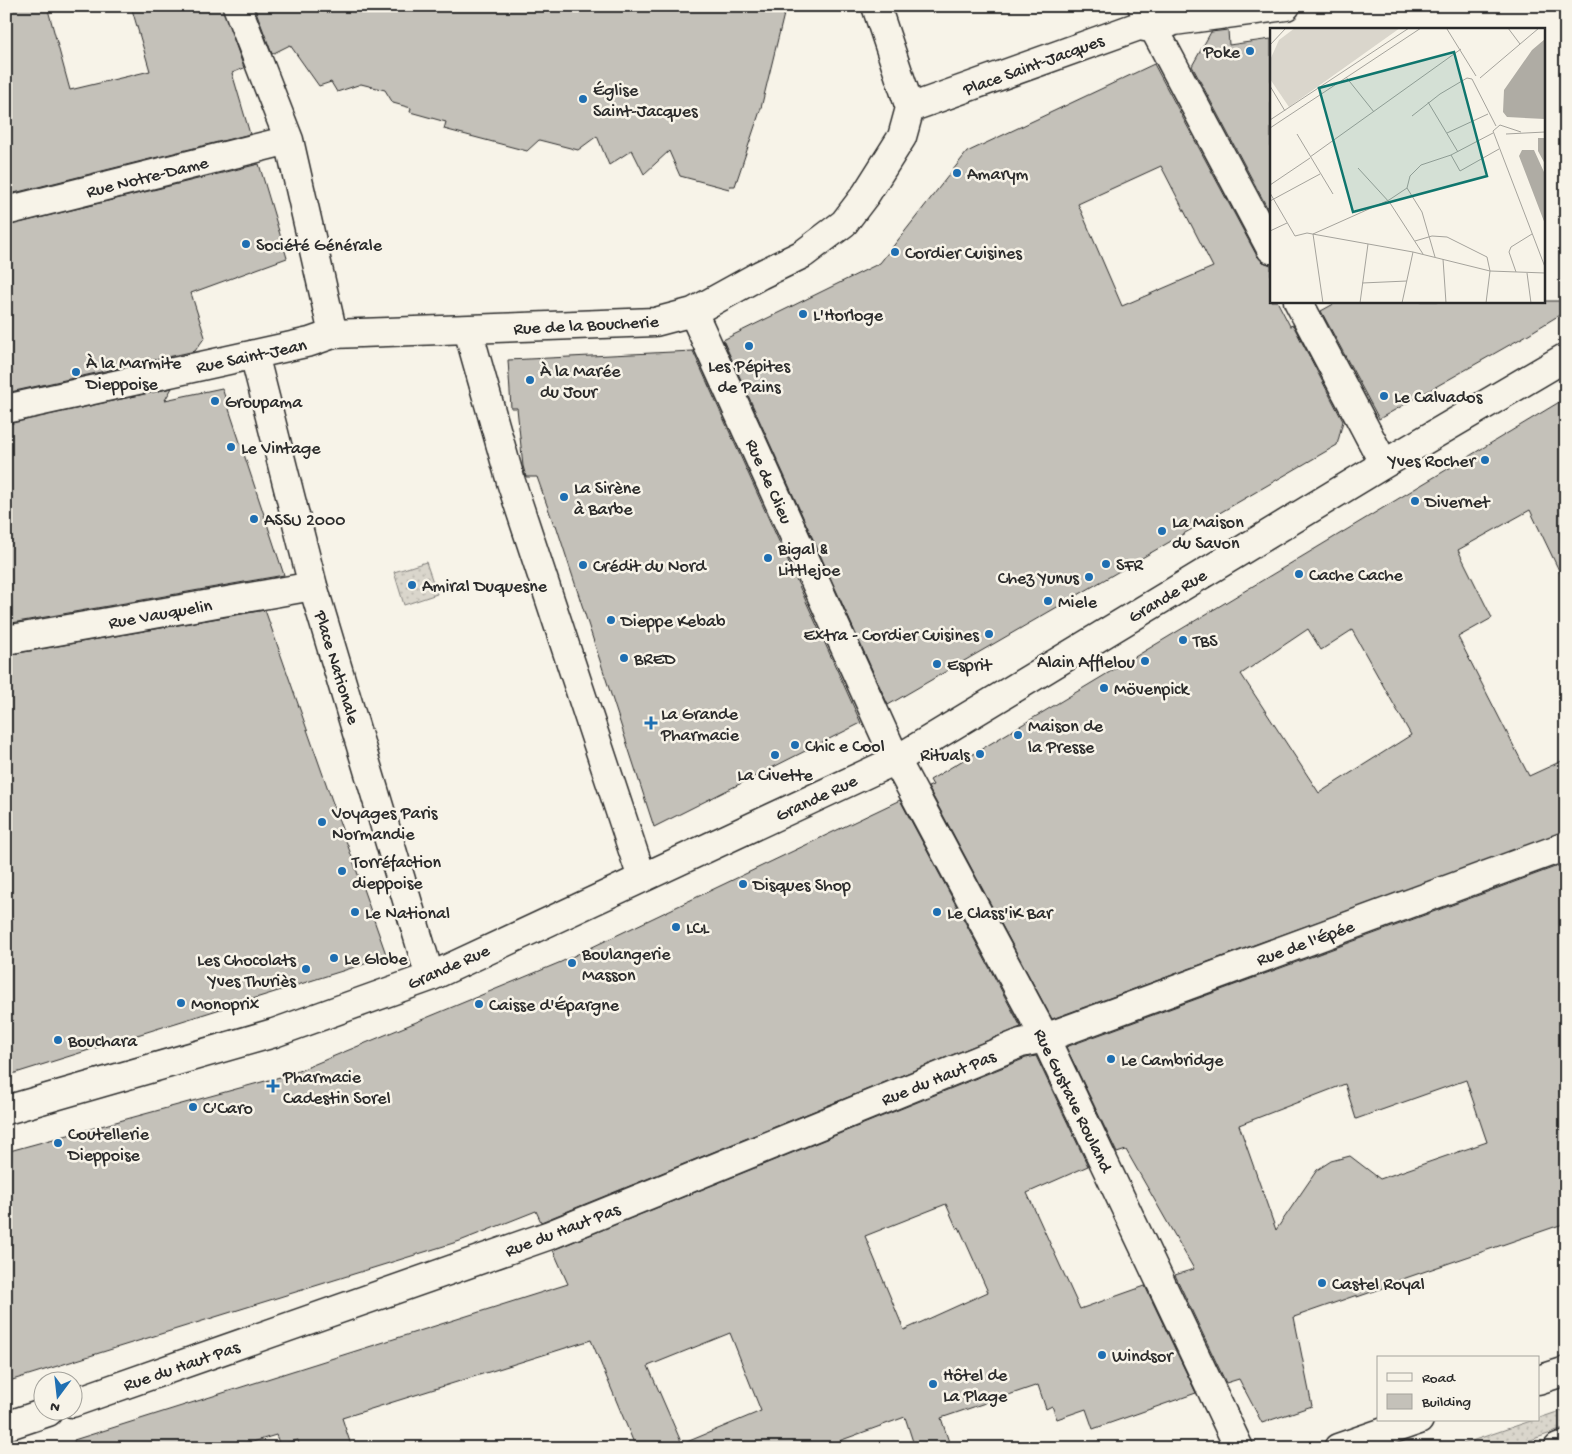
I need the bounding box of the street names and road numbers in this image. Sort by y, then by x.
street label: Place Saint-Jacques [960,31,1108,102]
street label: Rue Notre-Dame [84,153,211,204]
street label: Rue de la Boucherie [513,312,660,341]
street label: Rue Saint-Jean [194,335,309,379]
street label: Rue de Clieu [740,436,796,528]
street label: Grande Rue [1125,565,1212,629]
street label: Rue Vauquelin [107,596,214,635]
street label: Place Nationale [308,607,363,728]
street label: Grande Rue [773,771,862,827]
street label: Rue de l'Épée [1254,917,1358,972]
street label: Grande Rue [405,941,494,996]
street label: Rue Gustave Rouland [1028,1026,1116,1178]
street label: Rue du Haut Pas [879,1046,1000,1112]
street label: Rue du Haut Pas [502,1199,625,1263]
street label: Rue du Haut Pas [121,1337,244,1397]

